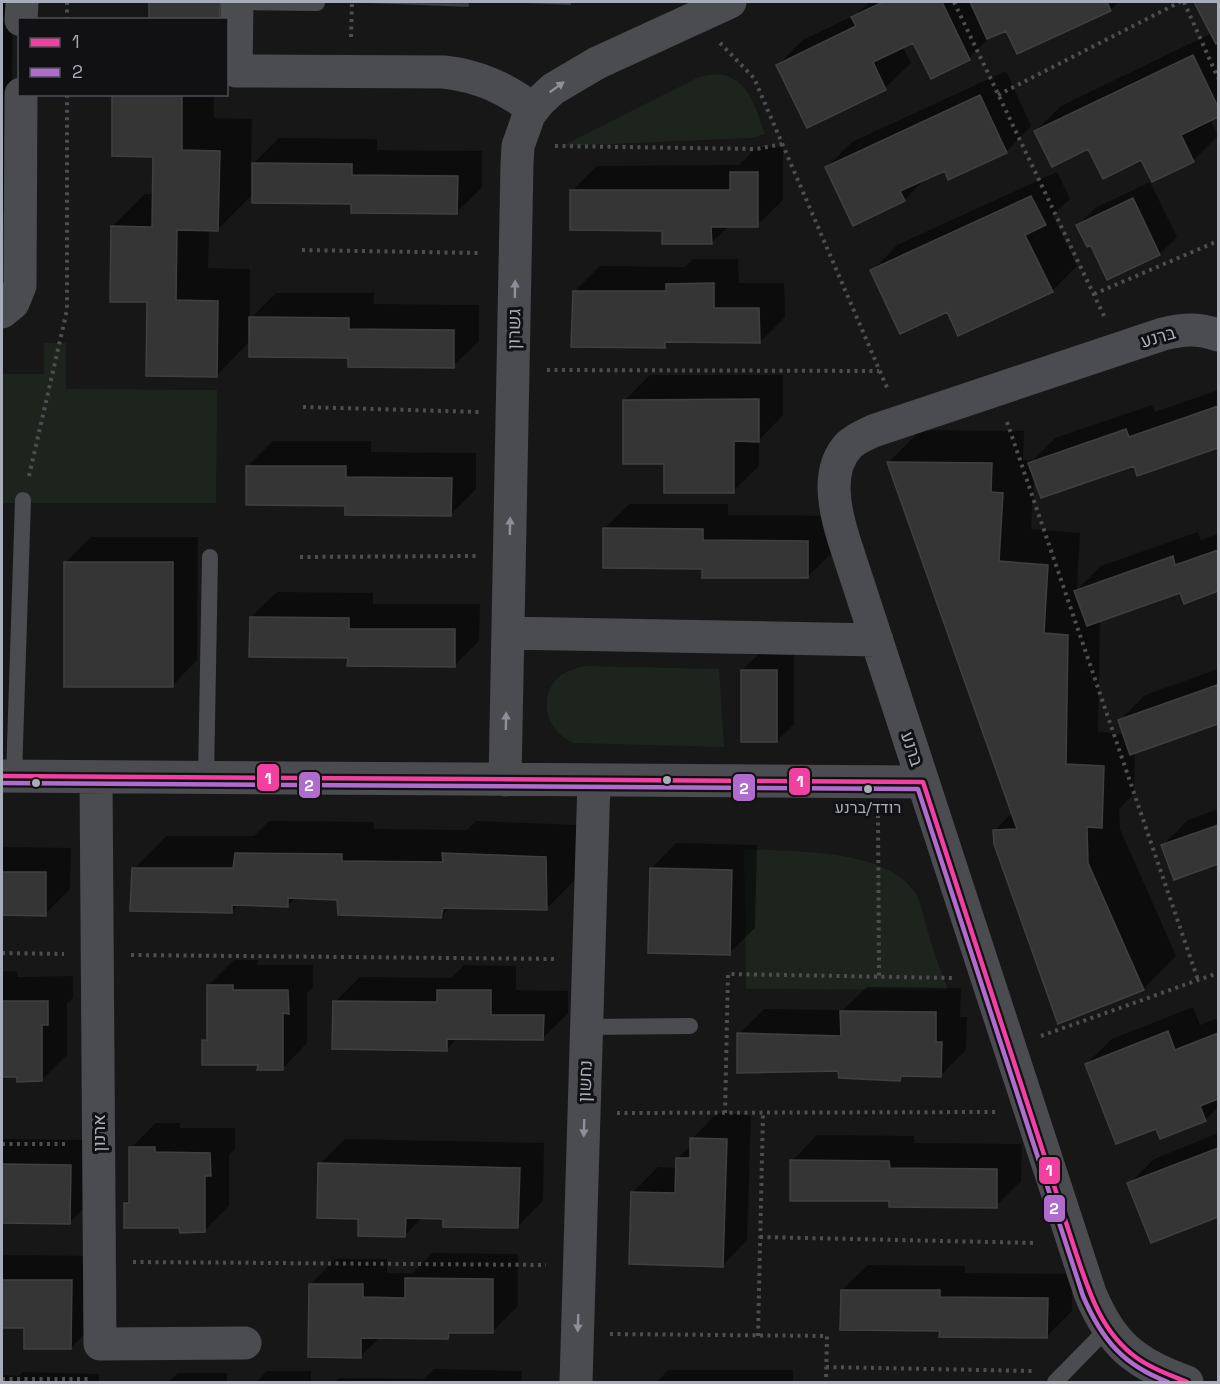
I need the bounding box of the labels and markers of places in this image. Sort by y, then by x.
unlabelled marker [661,774,673,786]
unlabelled marker [30,777,42,789]
marker: רודד/ברנע [862,783,874,795]
place label: רודד/ברנע [835,797,901,818]

